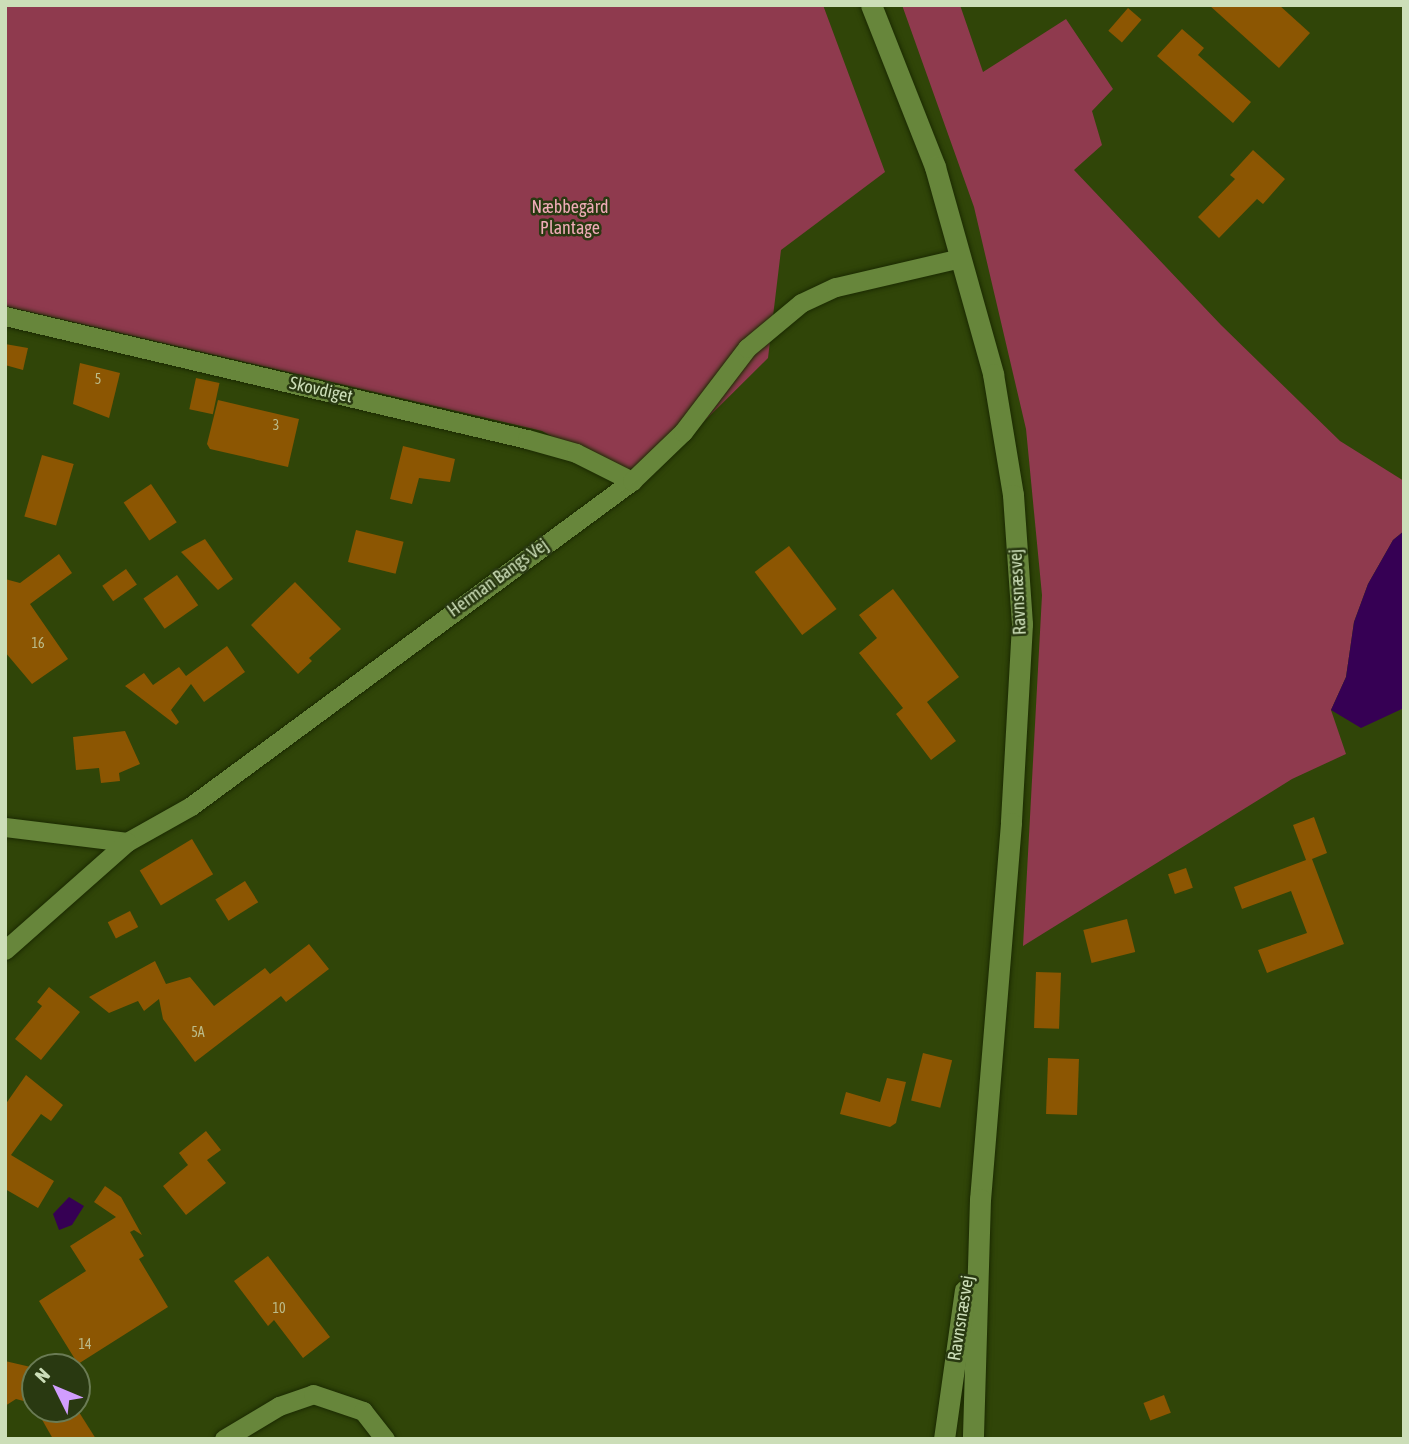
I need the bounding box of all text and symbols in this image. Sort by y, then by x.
park label: Næbbegård Plantage [531,197,609,240]
house number: 5 [95,371,101,387]
street label: Skovdiget [287,372,355,408]
house number: 3 [273,417,279,433]
street label: Herman Bangs Vej [443,534,553,622]
street label: Ravnsnæsvej [1005,548,1031,636]
house number: 16 [31,635,45,651]
house number: 5A [191,1024,205,1040]
street label: Ravnsnæsvej [944,1274,978,1362]
house number: 10 [272,1300,286,1316]
house number: 14 [78,1336,92,1352]
north arrow [21,1353,91,1423]
text: N [30,1363,54,1387]

